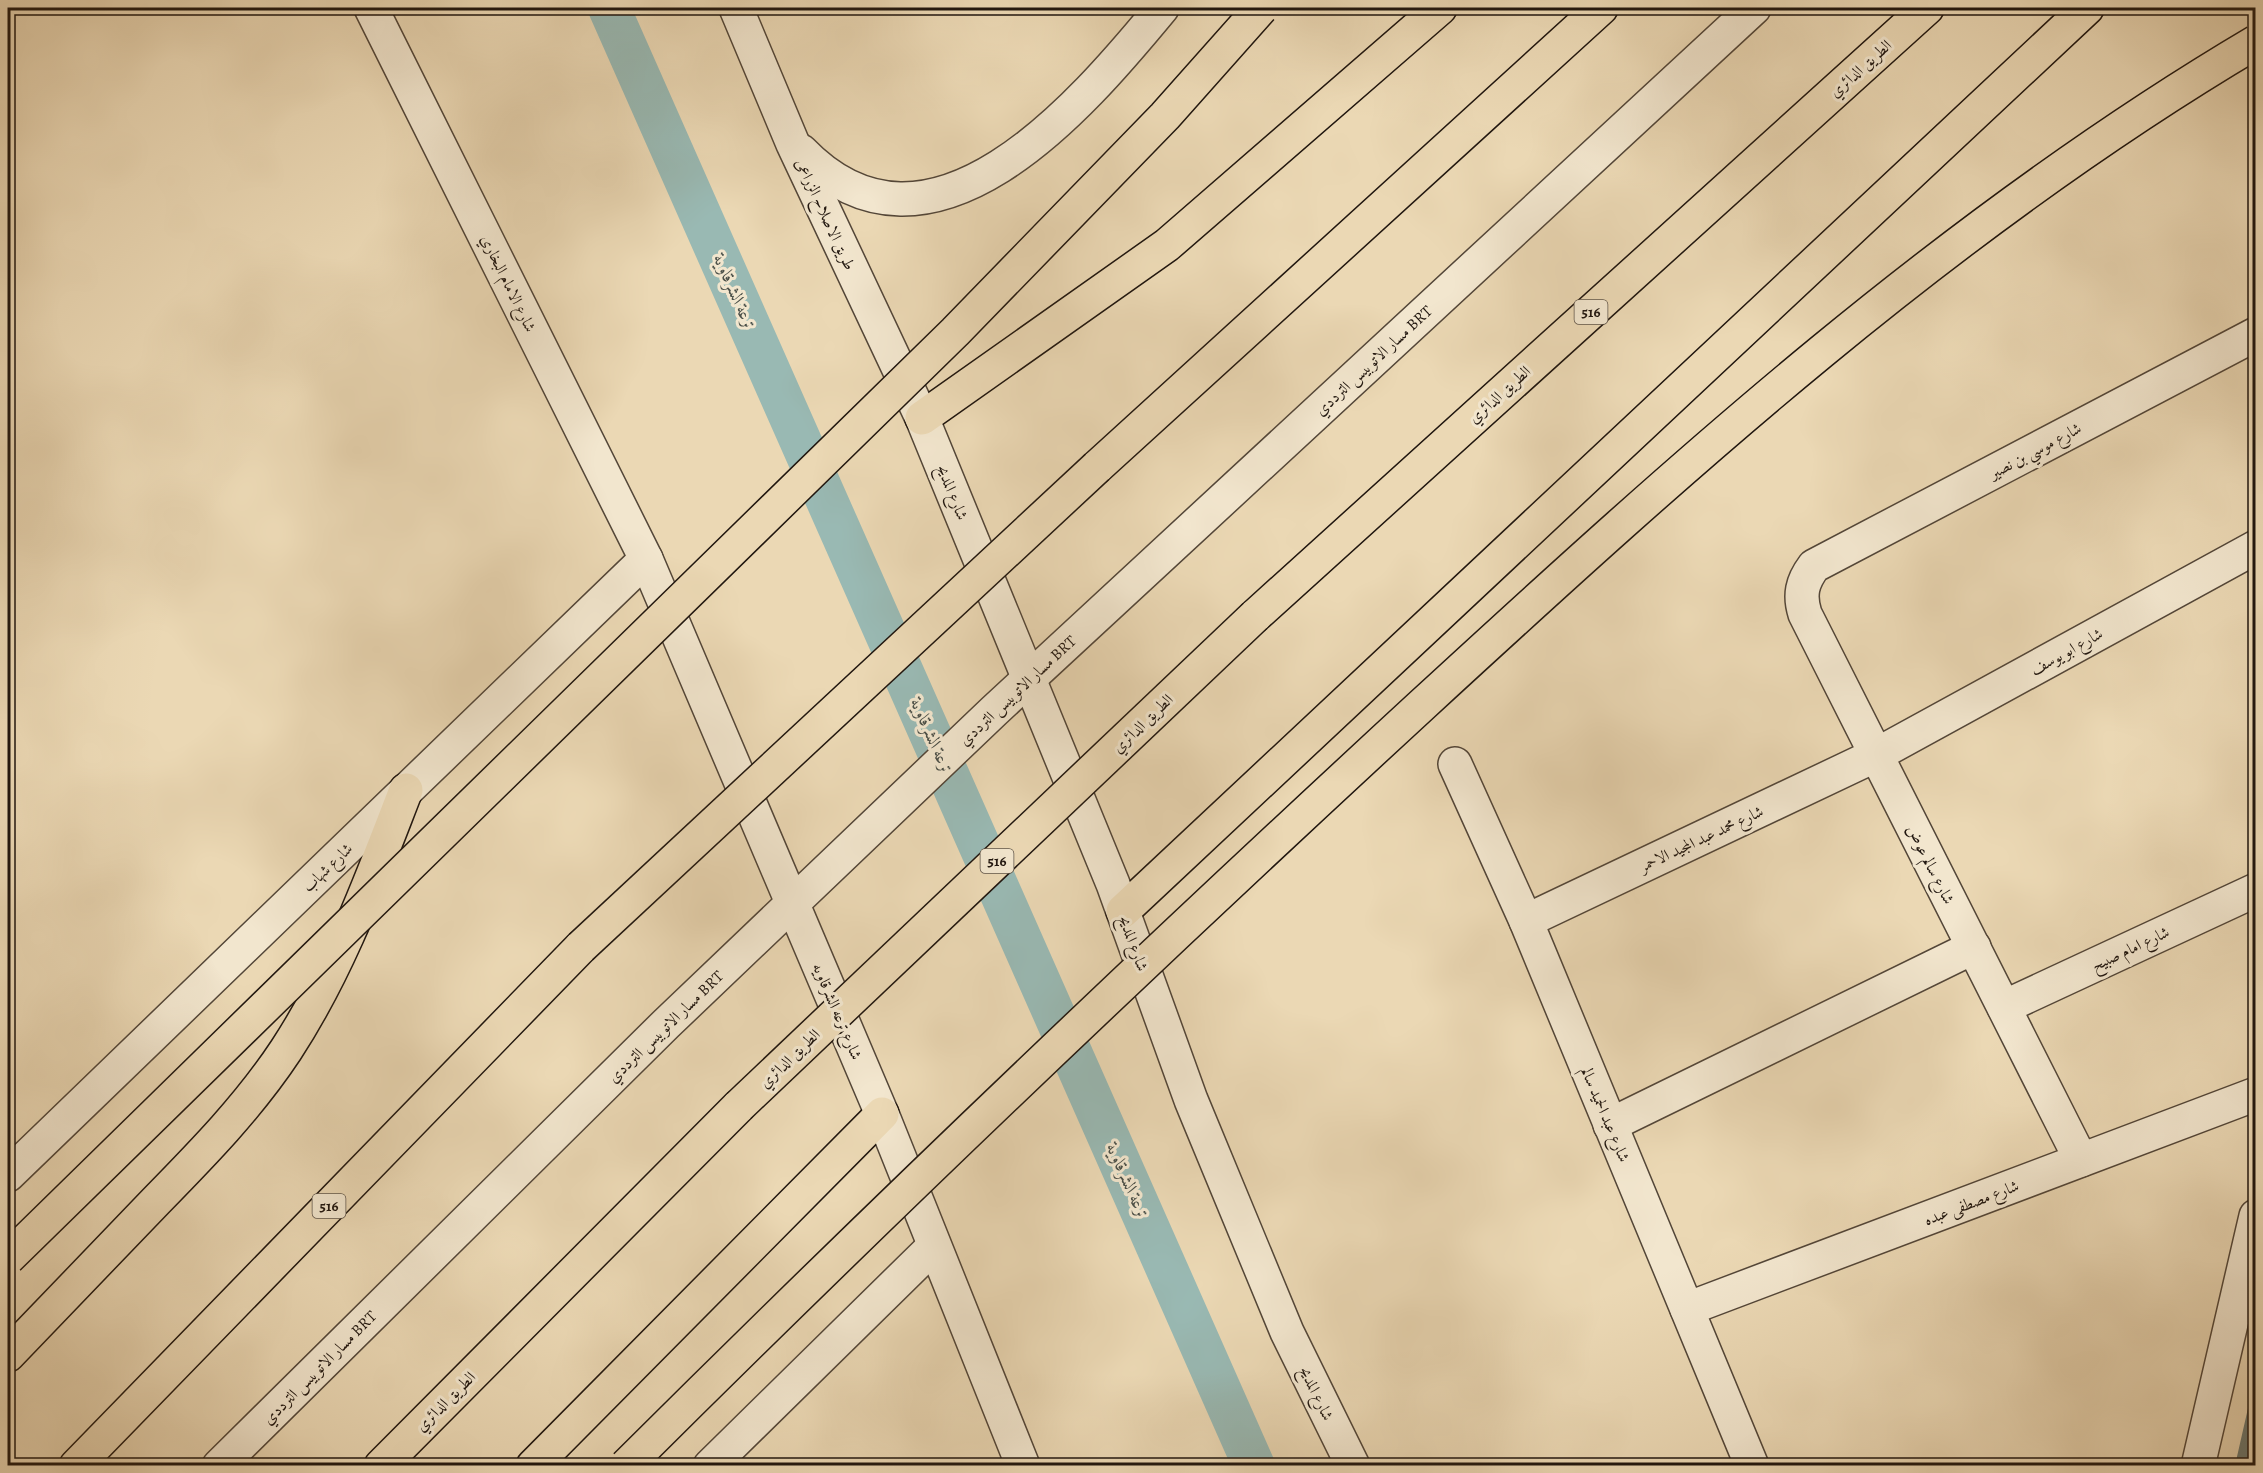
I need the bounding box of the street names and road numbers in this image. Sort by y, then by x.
street label: الطريق الدائري [1825,35,1897,103]
street label: طريق الاصلاح الزراعى [787,155,861,275]
street label: شارع الامام البخاري [472,231,541,337]
street label: مسار الاتوبيس الترددي BRT [1310,300,1438,422]
road number: 516 [1574,300,1608,324]
street label: الطريق الدائري [1464,361,1536,429]
street label: شارع موسي بن نصير [1984,417,2087,489]
street label: شارع المديح [929,461,973,524]
street label: شارع ابو يوسف [2026,623,2108,683]
street label: مسار الاتوبيس الترددي BRT [954,630,1082,752]
street label: الطريق الدائري [1107,689,1179,759]
street label: شارع محمد عبد المجيد الاحمر [1634,800,1768,880]
street label: شارع سالم عوض [1898,821,1960,909]
street label: شارع شهاب [298,838,359,899]
road number: 516 [980,849,1014,873]
street label: شارع المديح [1111,912,1153,975]
street label: شارع امام صبيح [2088,921,2174,979]
street label: شارع ترعه الشرقاويه [805,960,867,1064]
street label: مسار الاتوبيس الترددي BRT [603,965,729,1089]
street label: الطريق الدائري [754,1024,826,1094]
street label: شارع عبد الحميد سالم [1572,1063,1635,1167]
street label: شارع مصطفى عبده [1921,1175,2023,1233]
road number: 516 [312,1194,346,1218]
street label: مسار الاتوبيس الترددي BRT [258,1306,383,1430]
street label: شارع المديح [1292,1363,1339,1425]
street label: الطريق الدائري [411,1367,481,1437]

